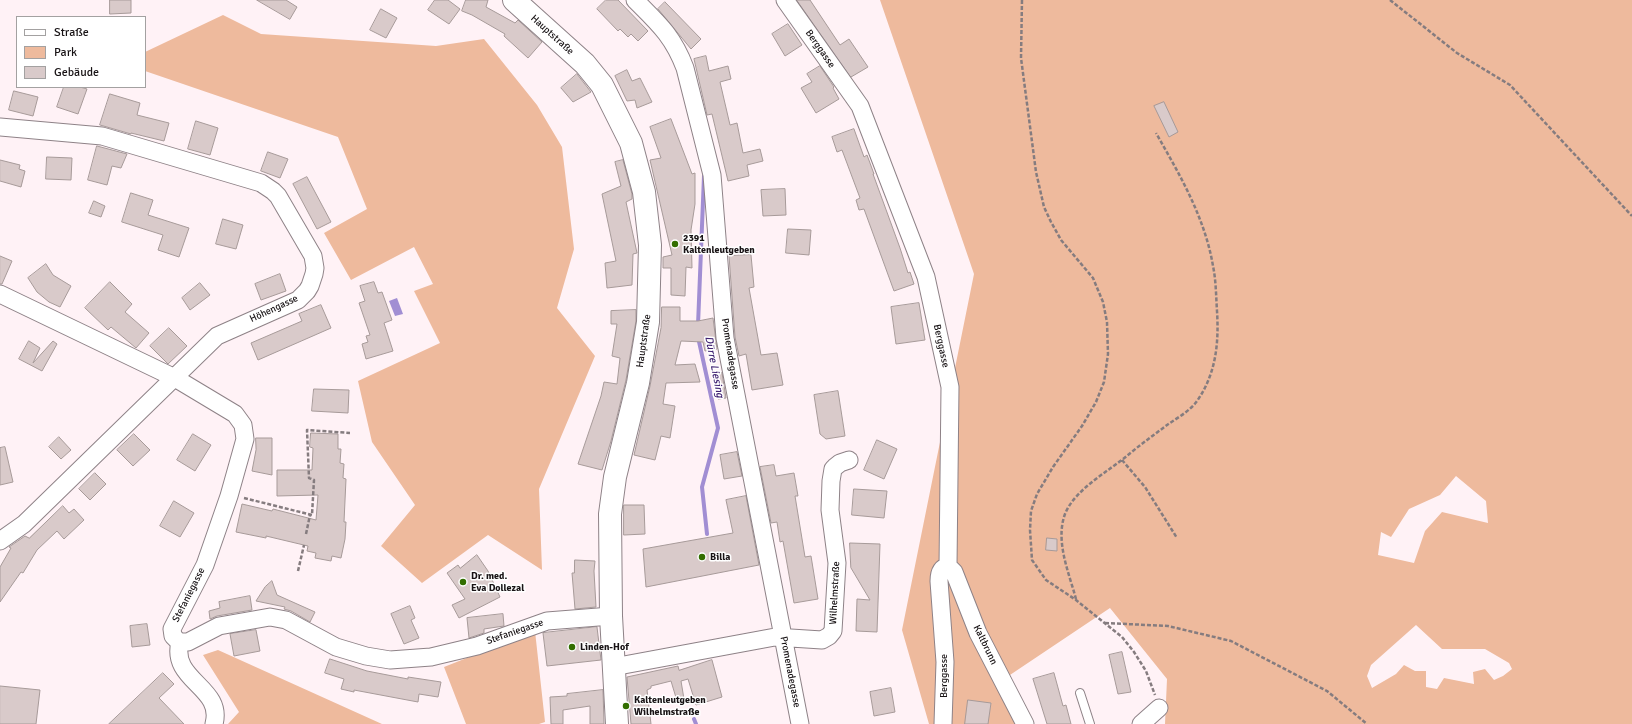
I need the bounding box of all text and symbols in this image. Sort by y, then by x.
street label: Hauptstraße [528,13,576,57]
legend [16,16,146,88]
text: Straße [54,25,89,40]
street label: Berggasse [802,28,838,70]
text: Park [54,45,77,60]
text: Gebäude [54,65,99,80]
place label: 2391 Kaltenleutgeben [683,232,755,256]
marker: 2391 Kaltenleutgeben [670,239,680,249]
street label: Höhengasse [248,293,300,325]
street label: Hauptstraße [634,313,654,369]
street label: Promenadegasse [718,317,742,391]
street label: Berggasse [931,323,951,369]
water label: Dürre Liesing [702,335,726,399]
place label: Billa [710,551,730,563]
marker: Billa [697,552,707,562]
street label: Wilhelmstraße [827,561,843,625]
street label: Stefaniegasse [170,566,208,624]
place label: Dr. med. Eva Dollezal [471,570,524,594]
marker: Dr. med. Eva Dollezal [458,577,468,587]
street label: Stefaniegasse [485,617,545,647]
street label: Kaltbrunn [970,623,1000,667]
street label: Promenadegasse [777,635,803,709]
place label: Linden-Hof [580,641,629,653]
marker: Linden-Hof [567,642,577,652]
street label: Berggasse [938,654,950,698]
place label: Kaltenleutgeben Wilhelmstraße [634,694,706,718]
marker: Kaltenleutgeben Wilhelmstraße [621,701,631,711]

